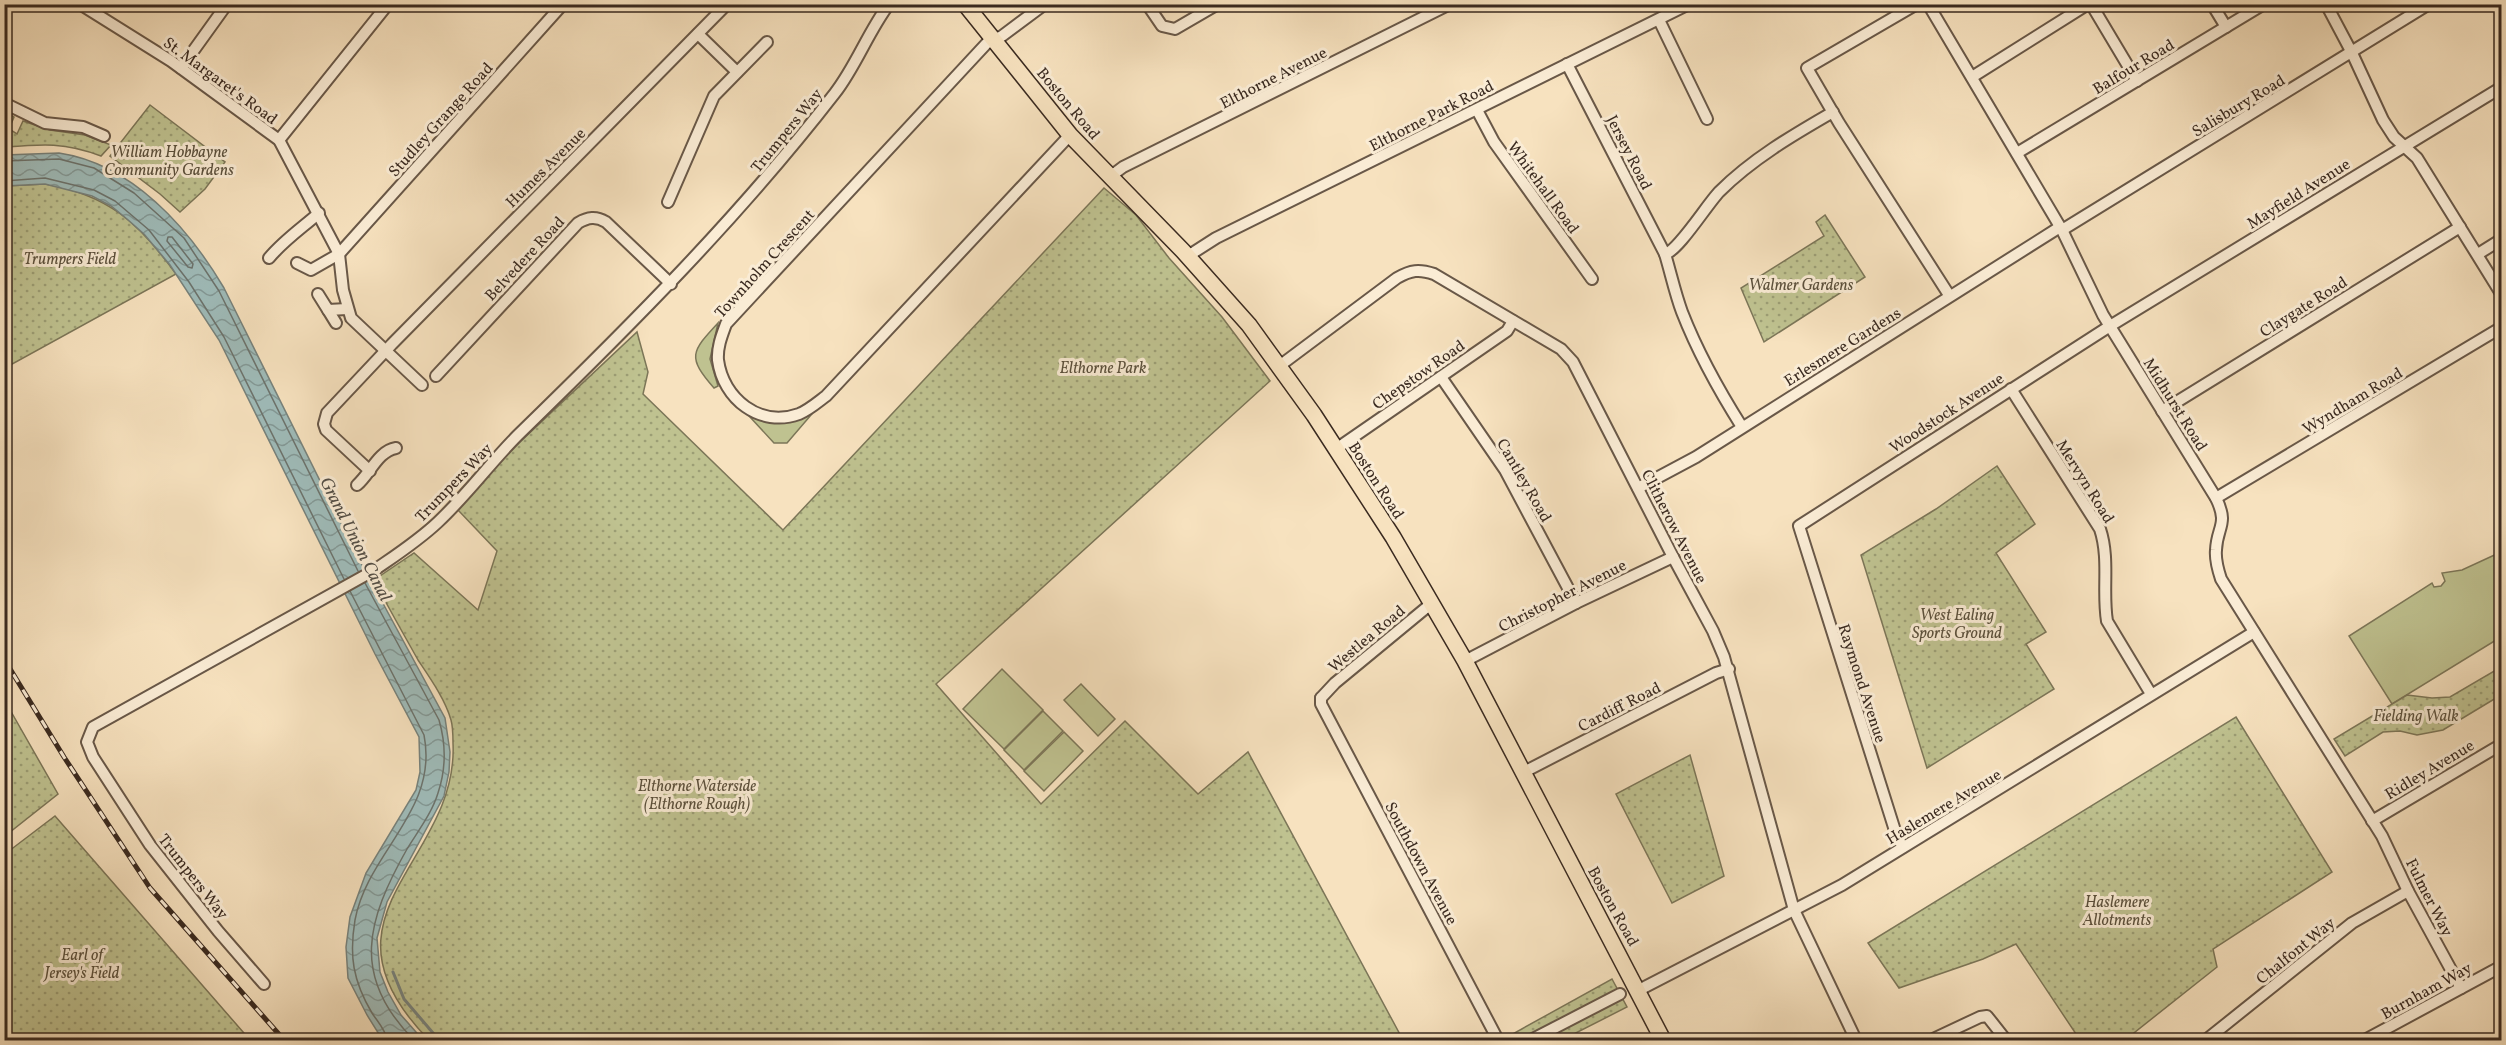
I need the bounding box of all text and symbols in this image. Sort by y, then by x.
street label: St. Margaret's Road [158,33,281,131]
street label: Balfour Road [2089,35,2179,101]
street label: Elthorne Avenue [1217,42,1331,115]
street label: Studley Grange Road [384,58,499,182]
street label: Boston Road [1031,63,1104,145]
street label: Salisbury Road [2188,70,2290,143]
street label: Elthorne Park Road [1366,76,1498,158]
street label: Trumpers Way [747,84,829,178]
street label: Jersey Road [1600,112,1656,194]
street label: Humes Avenue [501,123,591,213]
street label: Whitehall Road [1501,137,1584,239]
park label: William Hobbayne Community Gardens [104,142,234,182]
street label: Mayfield Avenue [2243,154,2355,235]
street label: Townholm Crescent [710,205,821,324]
street label: Belvedere Road [480,212,570,307]
park label: Trumpers Field [24,249,116,271]
street label: Claygate Road [2256,272,2352,343]
park label: Walmer Gardens [1749,275,1854,297]
street label: Erlesmere Gardens [1780,303,1906,393]
street label: Chepstow Road [1368,335,1470,416]
street label: Midhurst Road [2137,354,2212,456]
park label: Elthorne Park [1060,358,1147,380]
street label: Wyndham Road [2299,363,2407,440]
street label: Woodstock Avenue [1885,368,2009,459]
street label: Cantley Road [1490,435,1556,527]
street label: Mervyn Road [2050,436,2119,528]
street label: Boston Road [1342,438,1409,524]
street label: Trumpers Way [411,439,498,528]
street label: Clitherow Avenue [1635,466,1711,588]
water label: Grand Union Canal [312,473,397,607]
street label: Christopher Avenue [1495,555,1631,639]
street label: Westlea Road [1324,601,1411,678]
park label: West Ealing Sports Ground [1912,605,2002,645]
street label: Raymond Avenue [1831,621,1891,746]
street label: Cardiff Road [1575,677,1665,738]
park label: Fielding Walk [2373,706,2459,728]
street label: Ridley Avenue [2381,735,2479,806]
street label: Haslemere Avenue [1882,765,2006,851]
park label: Elthorne Waterside (Elthorne Rough) [638,776,756,816]
street label: Southdown Avenue [1379,799,1462,929]
street label: Trumpers Way [152,830,233,925]
street label: Fulmer Way [2399,855,2457,941]
street label: Boston Road [1581,863,1643,951]
park label: Haslemere Allotments [2082,892,2151,932]
street label: Chalfont Way [2252,913,2341,990]
park label: Earl of Jersey's Field [43,945,120,985]
street label: Burnham Way [2378,958,2477,1026]

